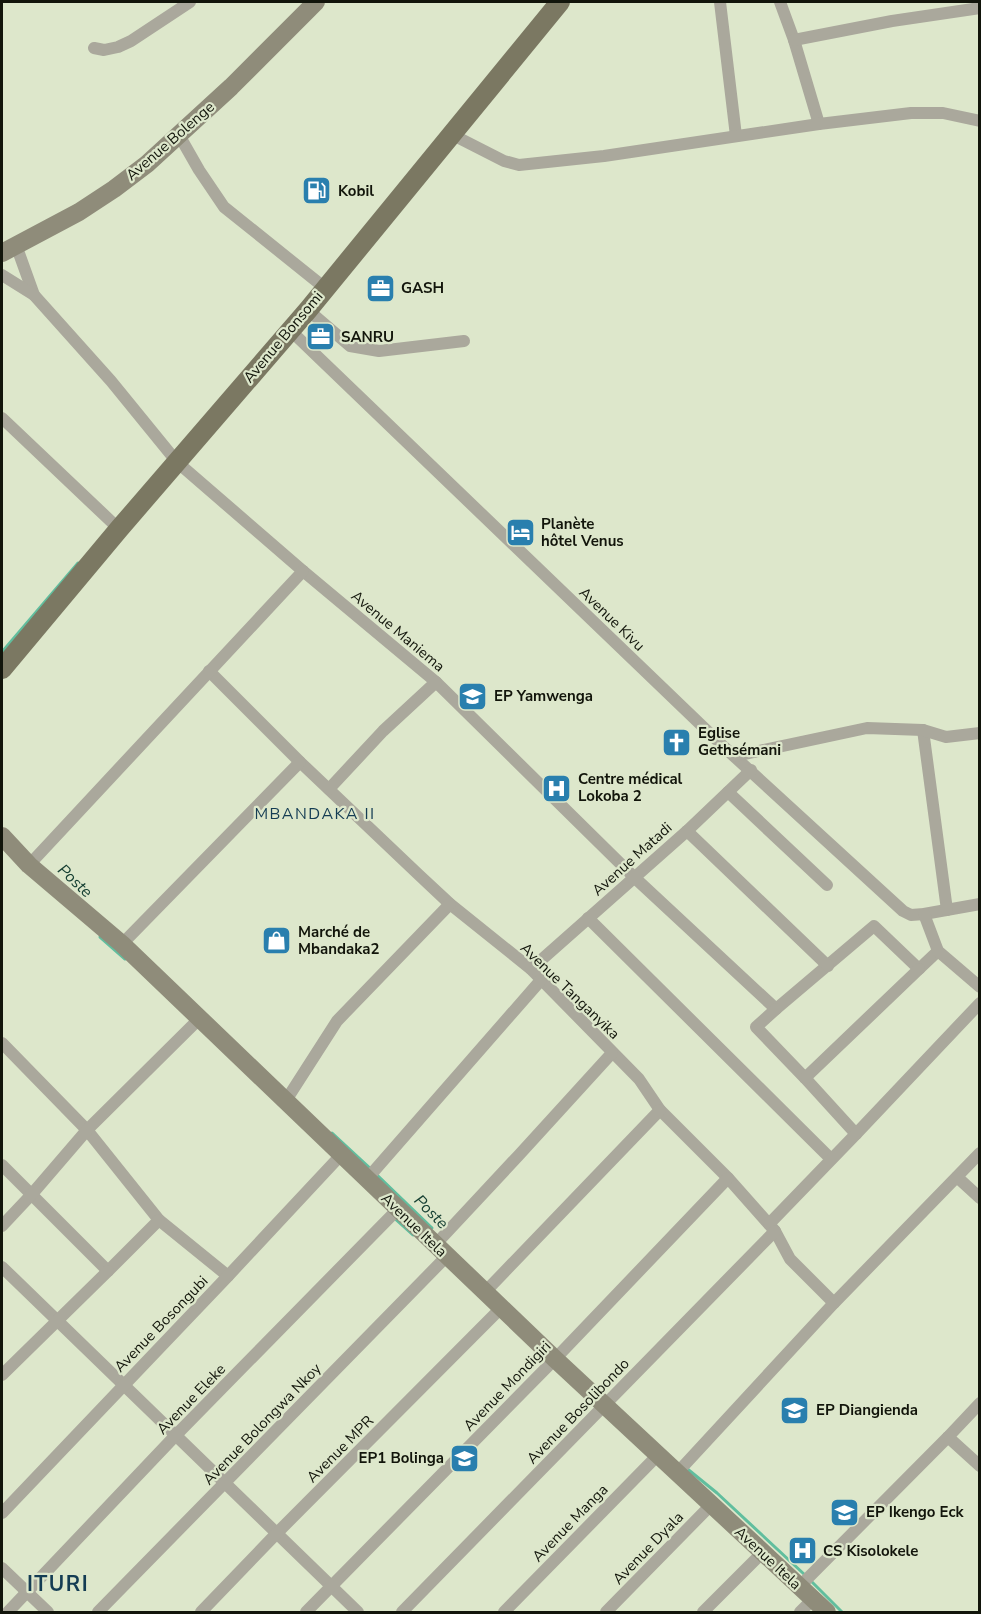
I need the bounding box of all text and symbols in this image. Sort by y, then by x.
street label: Avenue Bolenge [122,97,218,185]
fuel station icon: Kobil [301,175,333,207]
place label: Kobil [338,181,374,201]
office icon: GASH [364,272,396,304]
place label: GASH [401,278,444,298]
street label: Avenue Bonsomi [239,287,327,387]
office icon: SANRU [304,321,336,353]
place label: SANRU [341,327,394,347]
place label: Planète hôtel Venus [541,514,624,551]
hotel icon: Planète hôtel Venus [504,517,536,549]
street label: Avenue Kivu [575,583,649,655]
street label: Avenue Maniema [347,586,449,676]
school or university icon: EP Yamwenga [457,680,489,712]
place label: EP Yamwenga [494,686,593,706]
place label: Eglise Gethsémani [698,723,781,760]
church icon: Eglise Gethsémani [661,726,693,758]
place label: Centre médical Lokoba 2 [578,769,683,806]
hospital icon: Centre médical Lokoba 2 [541,772,573,804]
district label: MBANDAKA II [254,803,376,825]
street label: Avenue Matadi [588,818,676,900]
water label: Poste [53,859,98,903]
place label: Marché de Mbandaka2 [298,922,379,959]
shop icon: Marché de Mbandaka2 [261,925,293,957]
street label: Avenue Tanganyika [516,938,624,1044]
street label: Avenue Itela [377,1189,451,1261]
water label: Poste [409,1190,453,1234]
street label: Avenue Bosongubi [110,1271,212,1377]
street label: Avenue Mondigiri [459,1337,555,1435]
street label: Avenue Bosolibondo [522,1354,634,1468]
street label: Avenue Eleke [152,1359,230,1439]
street label: Avenue Bolongwa Nkoy [199,1359,326,1489]
school or university icon: EP Diangienda [779,1394,811,1426]
place label: EP Diangienda [816,1400,918,1420]
street label: Avenue MPR [302,1411,378,1487]
school or university icon: EP1 Bolinga [449,1442,481,1474]
place label: EP1 Bolinga [359,1448,444,1468]
street label: Avenue Manga [528,1480,612,1566]
school or university icon: EP Ikengo Eck [829,1496,861,1528]
place label: EP Ikengo Eck [866,1502,965,1522]
street label: Avenue Dyala [608,1507,688,1589]
street label: Avenue Itela [730,1522,806,1594]
hospital icon: CS Kisolokele [786,1535,818,1567]
place label: CS Kisolokele [823,1541,918,1561]
district label: ITURI [27,1570,89,1598]

